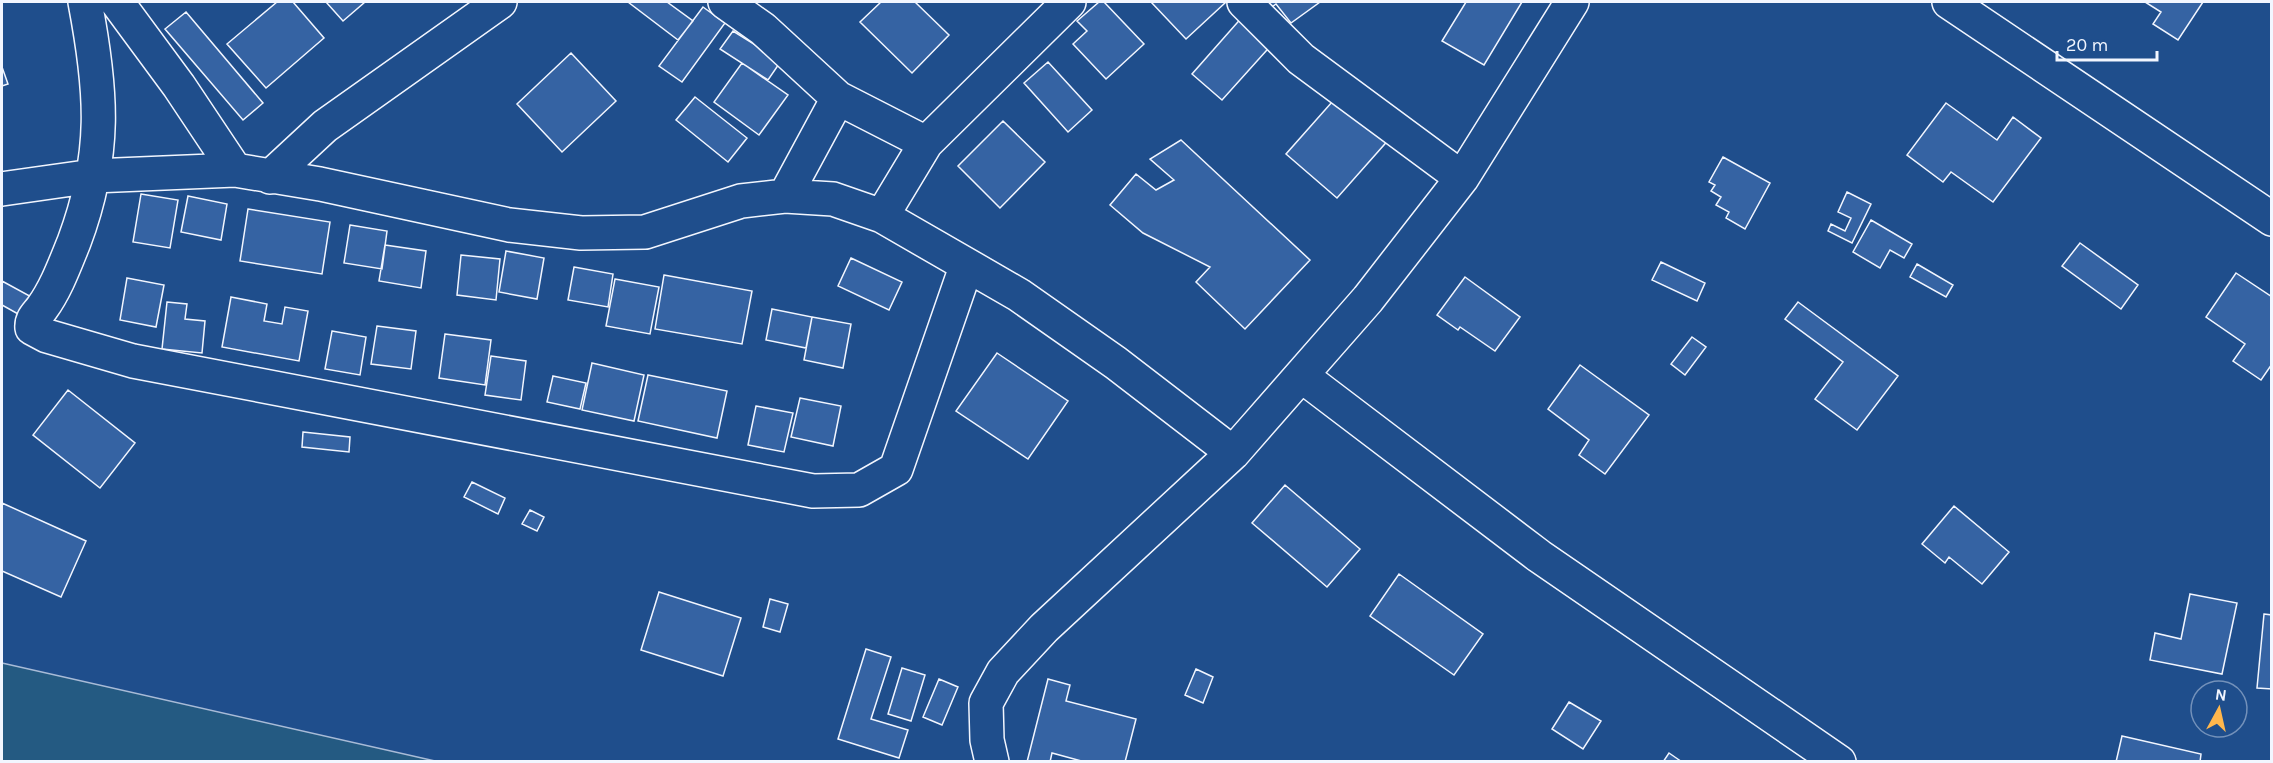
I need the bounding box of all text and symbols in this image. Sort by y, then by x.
scale bar [2057,24,2158,62]
text: 20 m [2066,34,2108,56]
north arrow [2189,679,2249,739]
text: N [2214,684,2228,705]

